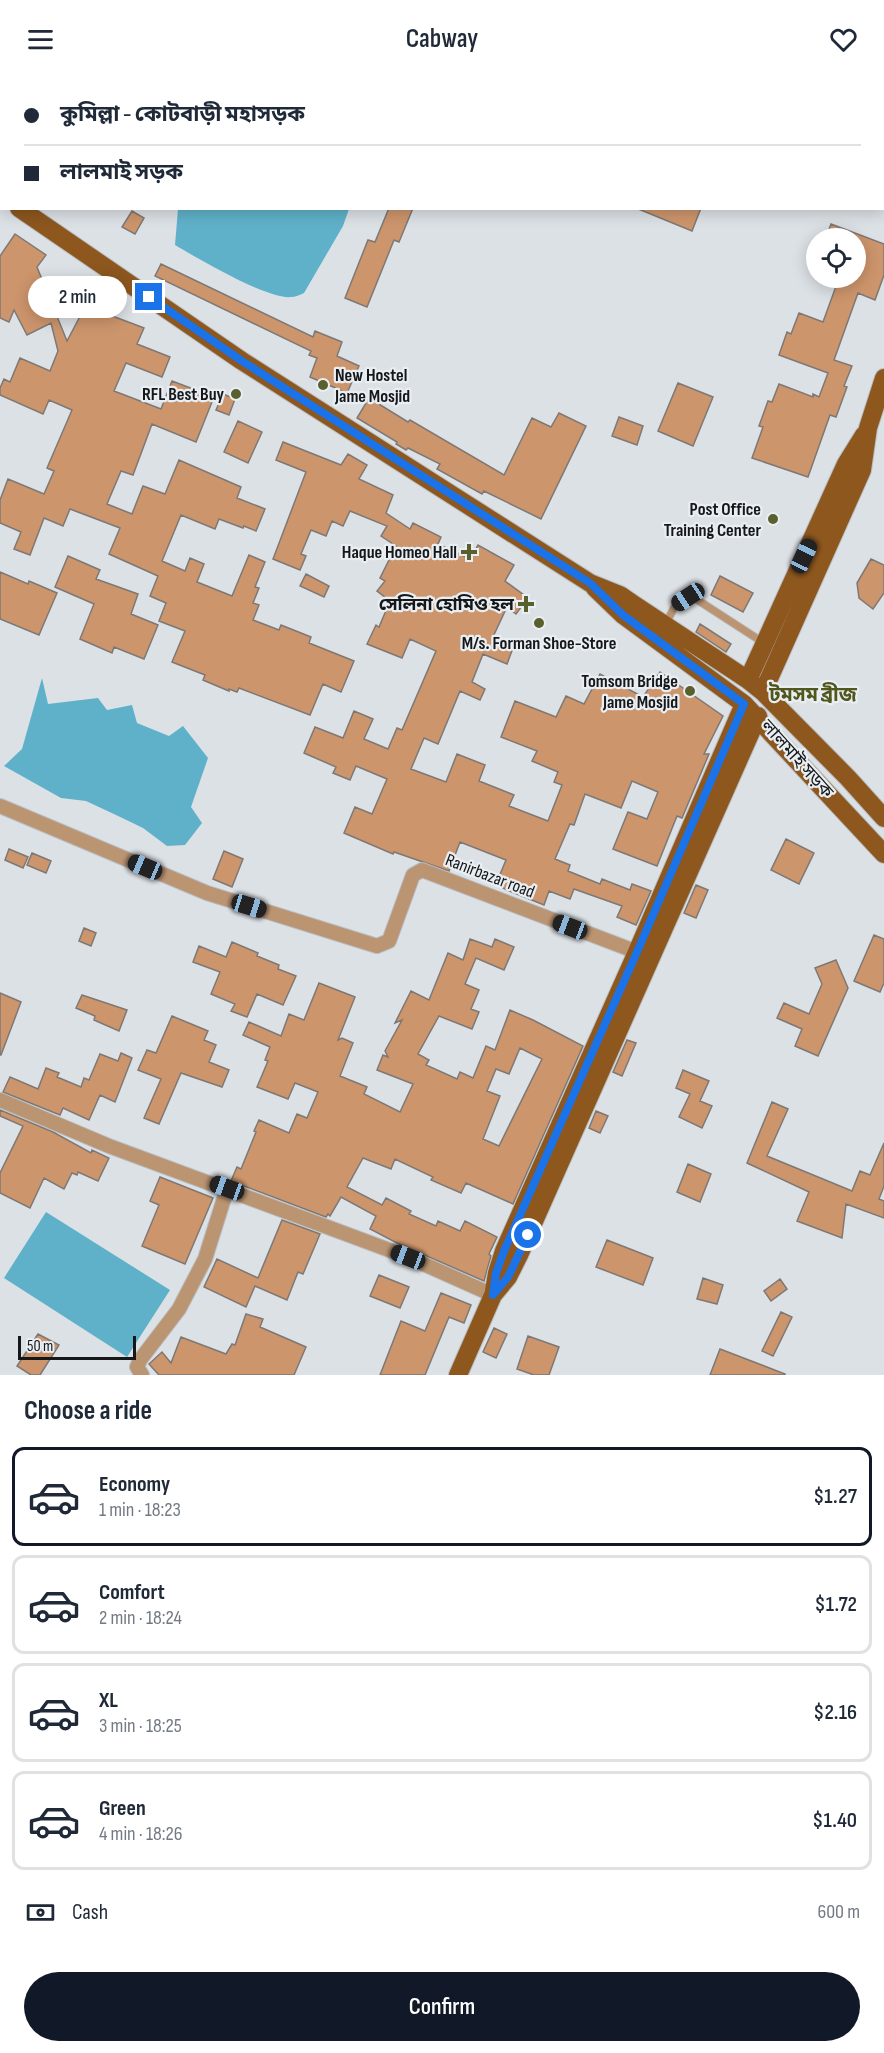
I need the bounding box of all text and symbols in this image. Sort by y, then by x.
icon: menu [24,23,57,56]
text: Cabway [406,23,478,55]
icon: heart [827,23,860,56]
text: কুমিল্লা - কোটবাড়ী মহাসড়ক [60,101,305,128]
text: লালমাই সড়ক [60,159,183,186]
map controls [806,228,866,288]
button: locate [806,228,866,288]
callout: 2 min [29,276,128,318]
route end [135,283,162,310]
text: 2 min [59,285,96,309]
place label: New Hostel Jame Mosjid [334,365,410,407]
marker: New Hostel Jame Mosjid [316,378,330,392]
place label: RFL Best Buy [142,384,225,405]
marker: RFL Best Buy [229,387,243,401]
place label: Post Office Training Center [664,499,761,541]
marker: Post Office Training Center [766,512,780,526]
car [788,536,820,576]
place label: Haque Homeo Hall [342,542,457,563]
marker: Haque Homeo Hall [462,545,476,559]
car [668,580,708,614]
place label: সেলিনা হোমিও হল [379,594,514,615]
marker: সেলিনা হোমিও হল [519,597,533,611]
marker: M/s. Forman Shoe-Store [532,616,546,630]
place label: M/s. Forman Shoe-Store [462,633,616,654]
place label: Tomsom Bridge Jame Mosjid [581,671,678,713]
district label: টমসম ব্রীজ [768,682,858,707]
marker: Tomsom Bridge Jame Mosjid [683,684,697,698]
street label: লালমাই সড়ক [756,715,838,803]
street label: Ranirbazar road [442,849,538,903]
car [125,852,165,882]
car [229,892,269,920]
car [550,912,590,942]
car [207,1173,247,1203]
route start [514,1221,541,1248]
car [388,1242,428,1272]
scale bar [18,1333,136,1360]
text: 50 m [27,1337,53,1356]
text: Choose a ride [24,1395,152,1427]
icon: car [27,1470,81,1524]
text: Economy [99,1471,170,1498]
text: $1.27 [813,1483,857,1510]
text: 1 min · 18:23 [99,1498,181,1522]
icon: car [27,1578,81,1632]
text: Comfort [99,1579,165,1606]
text: $1.72 [815,1591,857,1618]
text: 2 min · 18:24 [99,1606,182,1630]
icon: car [27,1686,81,1740]
text: XL [99,1687,118,1714]
text: $2.16 [813,1699,857,1726]
text: 3 min · 18:25 [99,1714,182,1738]
icon: car [27,1794,81,1848]
text: Green [99,1795,146,1822]
text: $1.40 [812,1807,857,1834]
text: 4 min · 18:26 [99,1822,183,1846]
icon: cash [24,1896,57,1929]
text: Cash [72,1899,108,1926]
text: 600 m [817,1900,860,1924]
button: Confirm [24,1972,860,2041]

